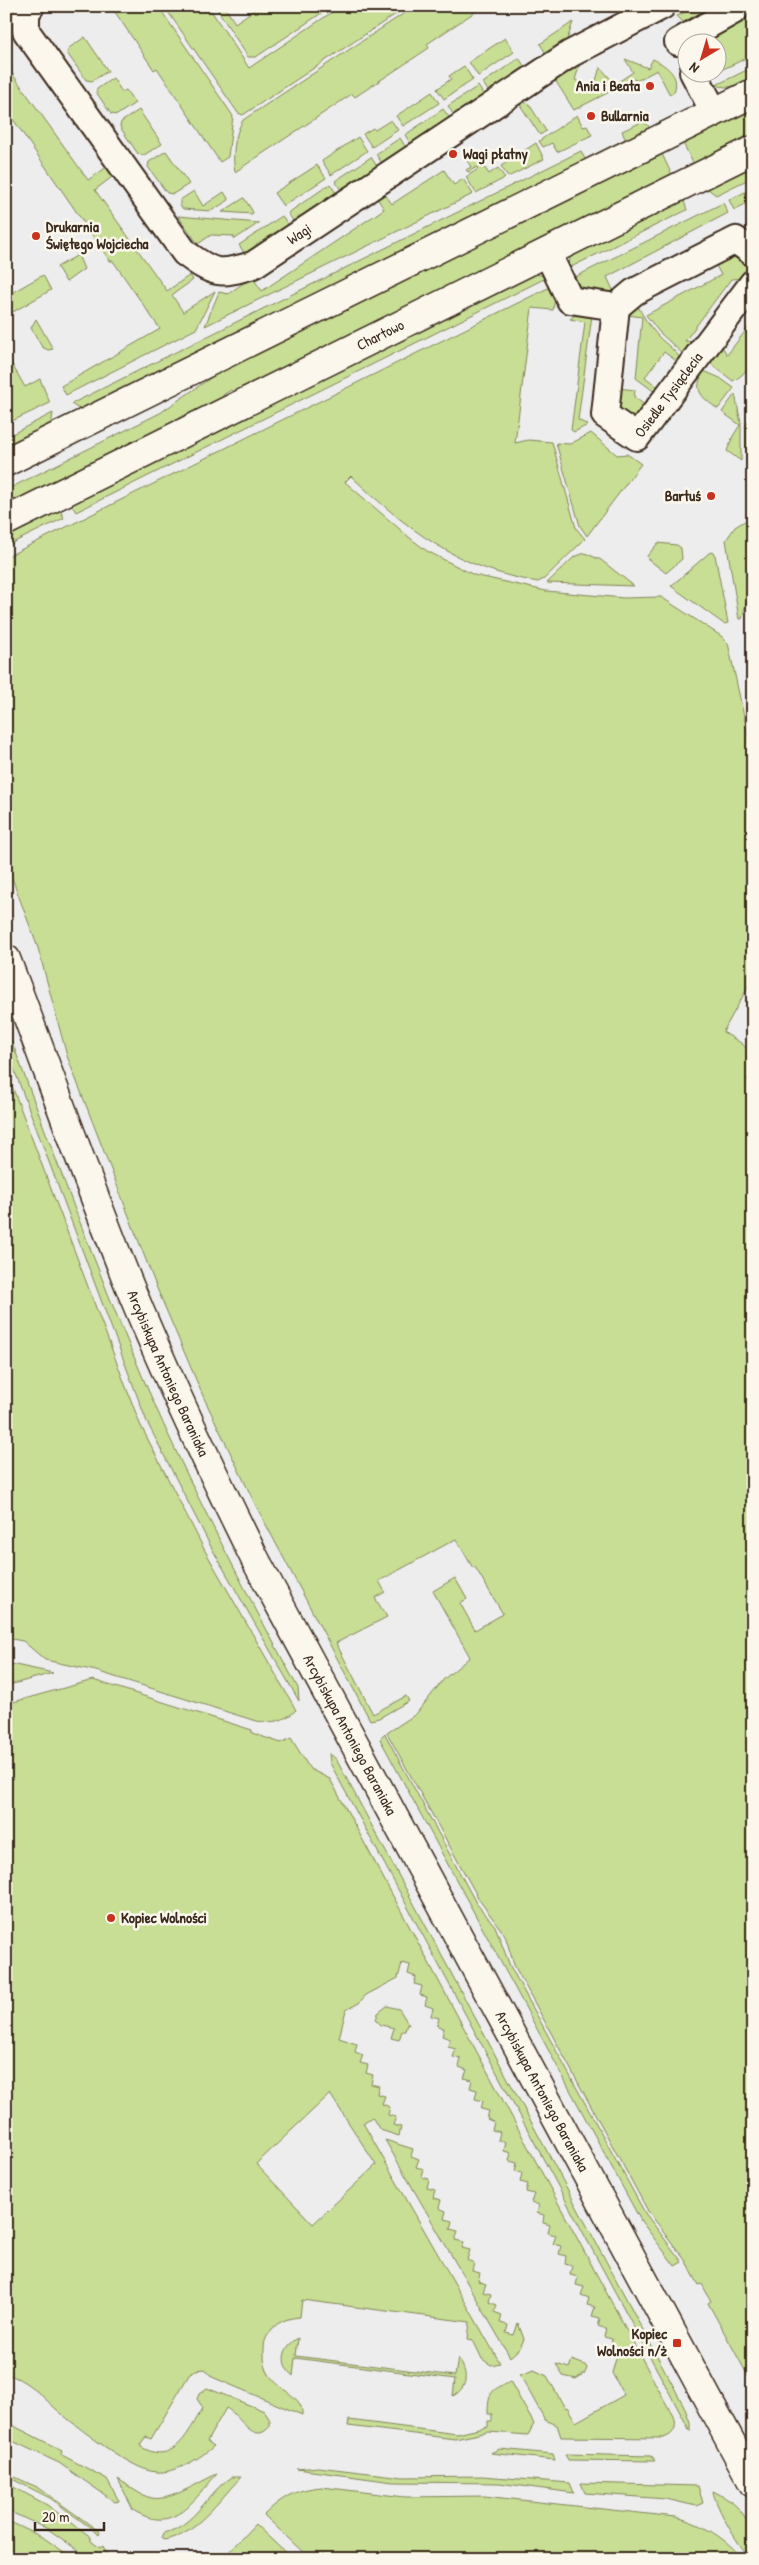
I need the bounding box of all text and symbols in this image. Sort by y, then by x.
north arrow [676,32,726,82]
text: N [684,59,702,78]
place label: Ania i Beata [576,75,640,96]
marker: Ania i Beata [644,80,656,92]
place label: Bullarnia [601,105,649,126]
marker: Bullarnia [585,110,597,122]
place label: Wagi płatny [463,143,529,165]
marker: Wagi płatny [447,148,459,160]
place label: Drukarnia Świętego Wojciecha [46,216,149,255]
street label: Wagi [283,218,315,249]
marker: Drukarnia Świętego Wojciecha [30,230,42,242]
street label: Chartowo [353,314,407,355]
street label: Osiedle Tysiąclecia [629,347,707,442]
place label: Bartuś [665,485,701,506]
marker: Bartuś [705,490,717,502]
street label: Arcybiskupa Antoniego Baraniaka [122,1287,215,1460]
street label: Arcybiskupa Antoniego Baraniaka [298,1651,402,1819]
place label: Kopiec Wolności [121,1907,207,1929]
marker: Kopiec Wolności [105,1912,117,1924]
street label: Arcybiskupa Antoniego Baraniaka [491,2007,594,2175]
place label: Kopiec Wolności n/ż [597,2323,668,2361]
marker: Kopiec Wolności n/ż [671,2337,683,2349]
scale bar [35,2500,104,2532]
text: 20 m [42,2506,69,2527]

